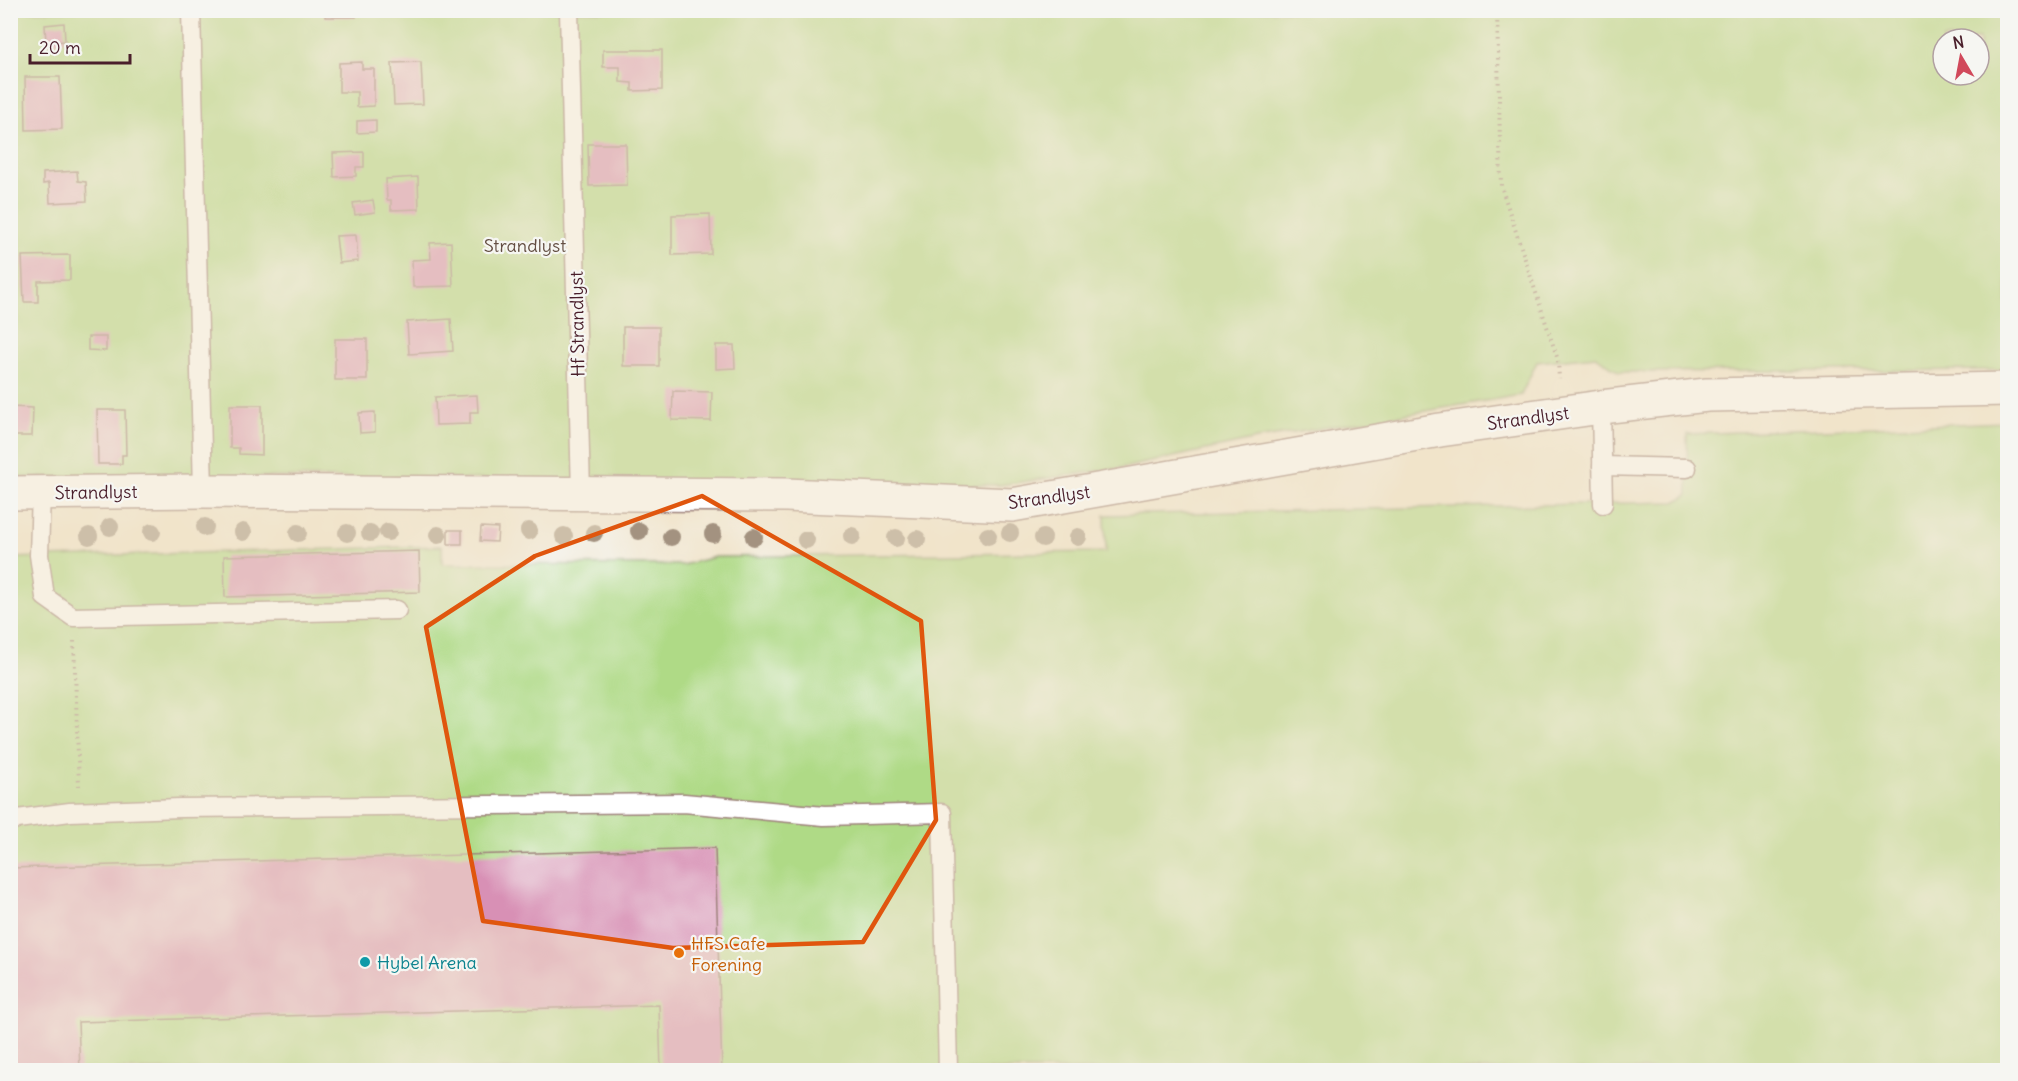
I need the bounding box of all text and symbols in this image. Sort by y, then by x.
scale bar [30,27,130,65]
north arrow [1931,27,1991,87]
text: N [1951,31,1966,53]
text: 20 m [39,36,81,59]
park label: Strandlyst [484,234,566,257]
street label: Hf Strandlyst [565,271,589,377]
street label: Strandlyst [1485,401,1571,435]
street label: Strandlyst [54,480,138,504]
street label: Strandlyst [1006,480,1092,514]
place label: HFS Cafe Forening [691,932,766,976]
marker: HFS Cafe Forening [672,946,686,960]
place label: Hybel Arena [377,951,477,974]
marker: Hybel Arena [358,955,372,969]

